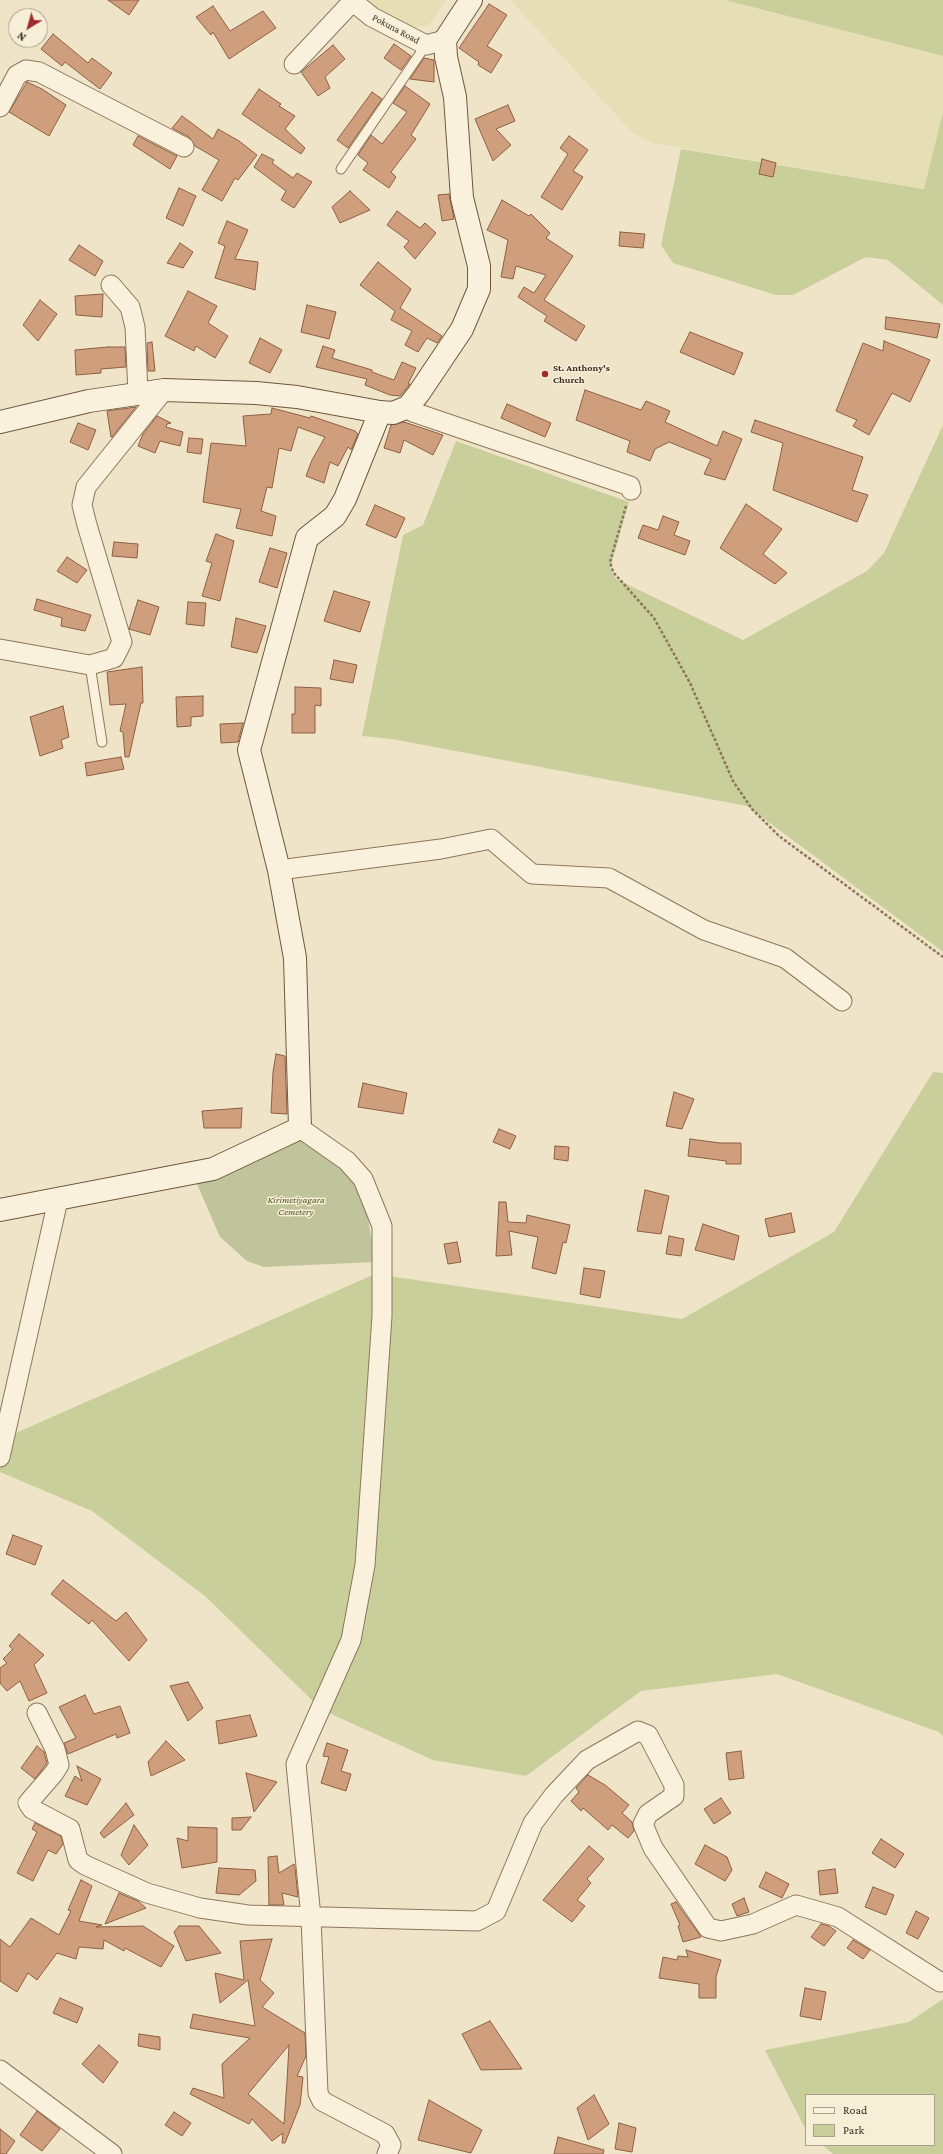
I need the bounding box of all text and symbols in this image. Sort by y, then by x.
north arrow [8,8,48,48]
street label: Pokuna Road [370,12,422,46]
text: N [15,30,28,44]
place label: St. Anthony's Church [553,362,610,386]
marker: St. Anthony's Church [540,369,550,379]
park label: Kirimetiyagara Cemetery [267,1194,325,1218]
legend [805,2094,935,2146]
text: Road [843,2103,867,2117]
text: Park [843,2123,864,2137]

